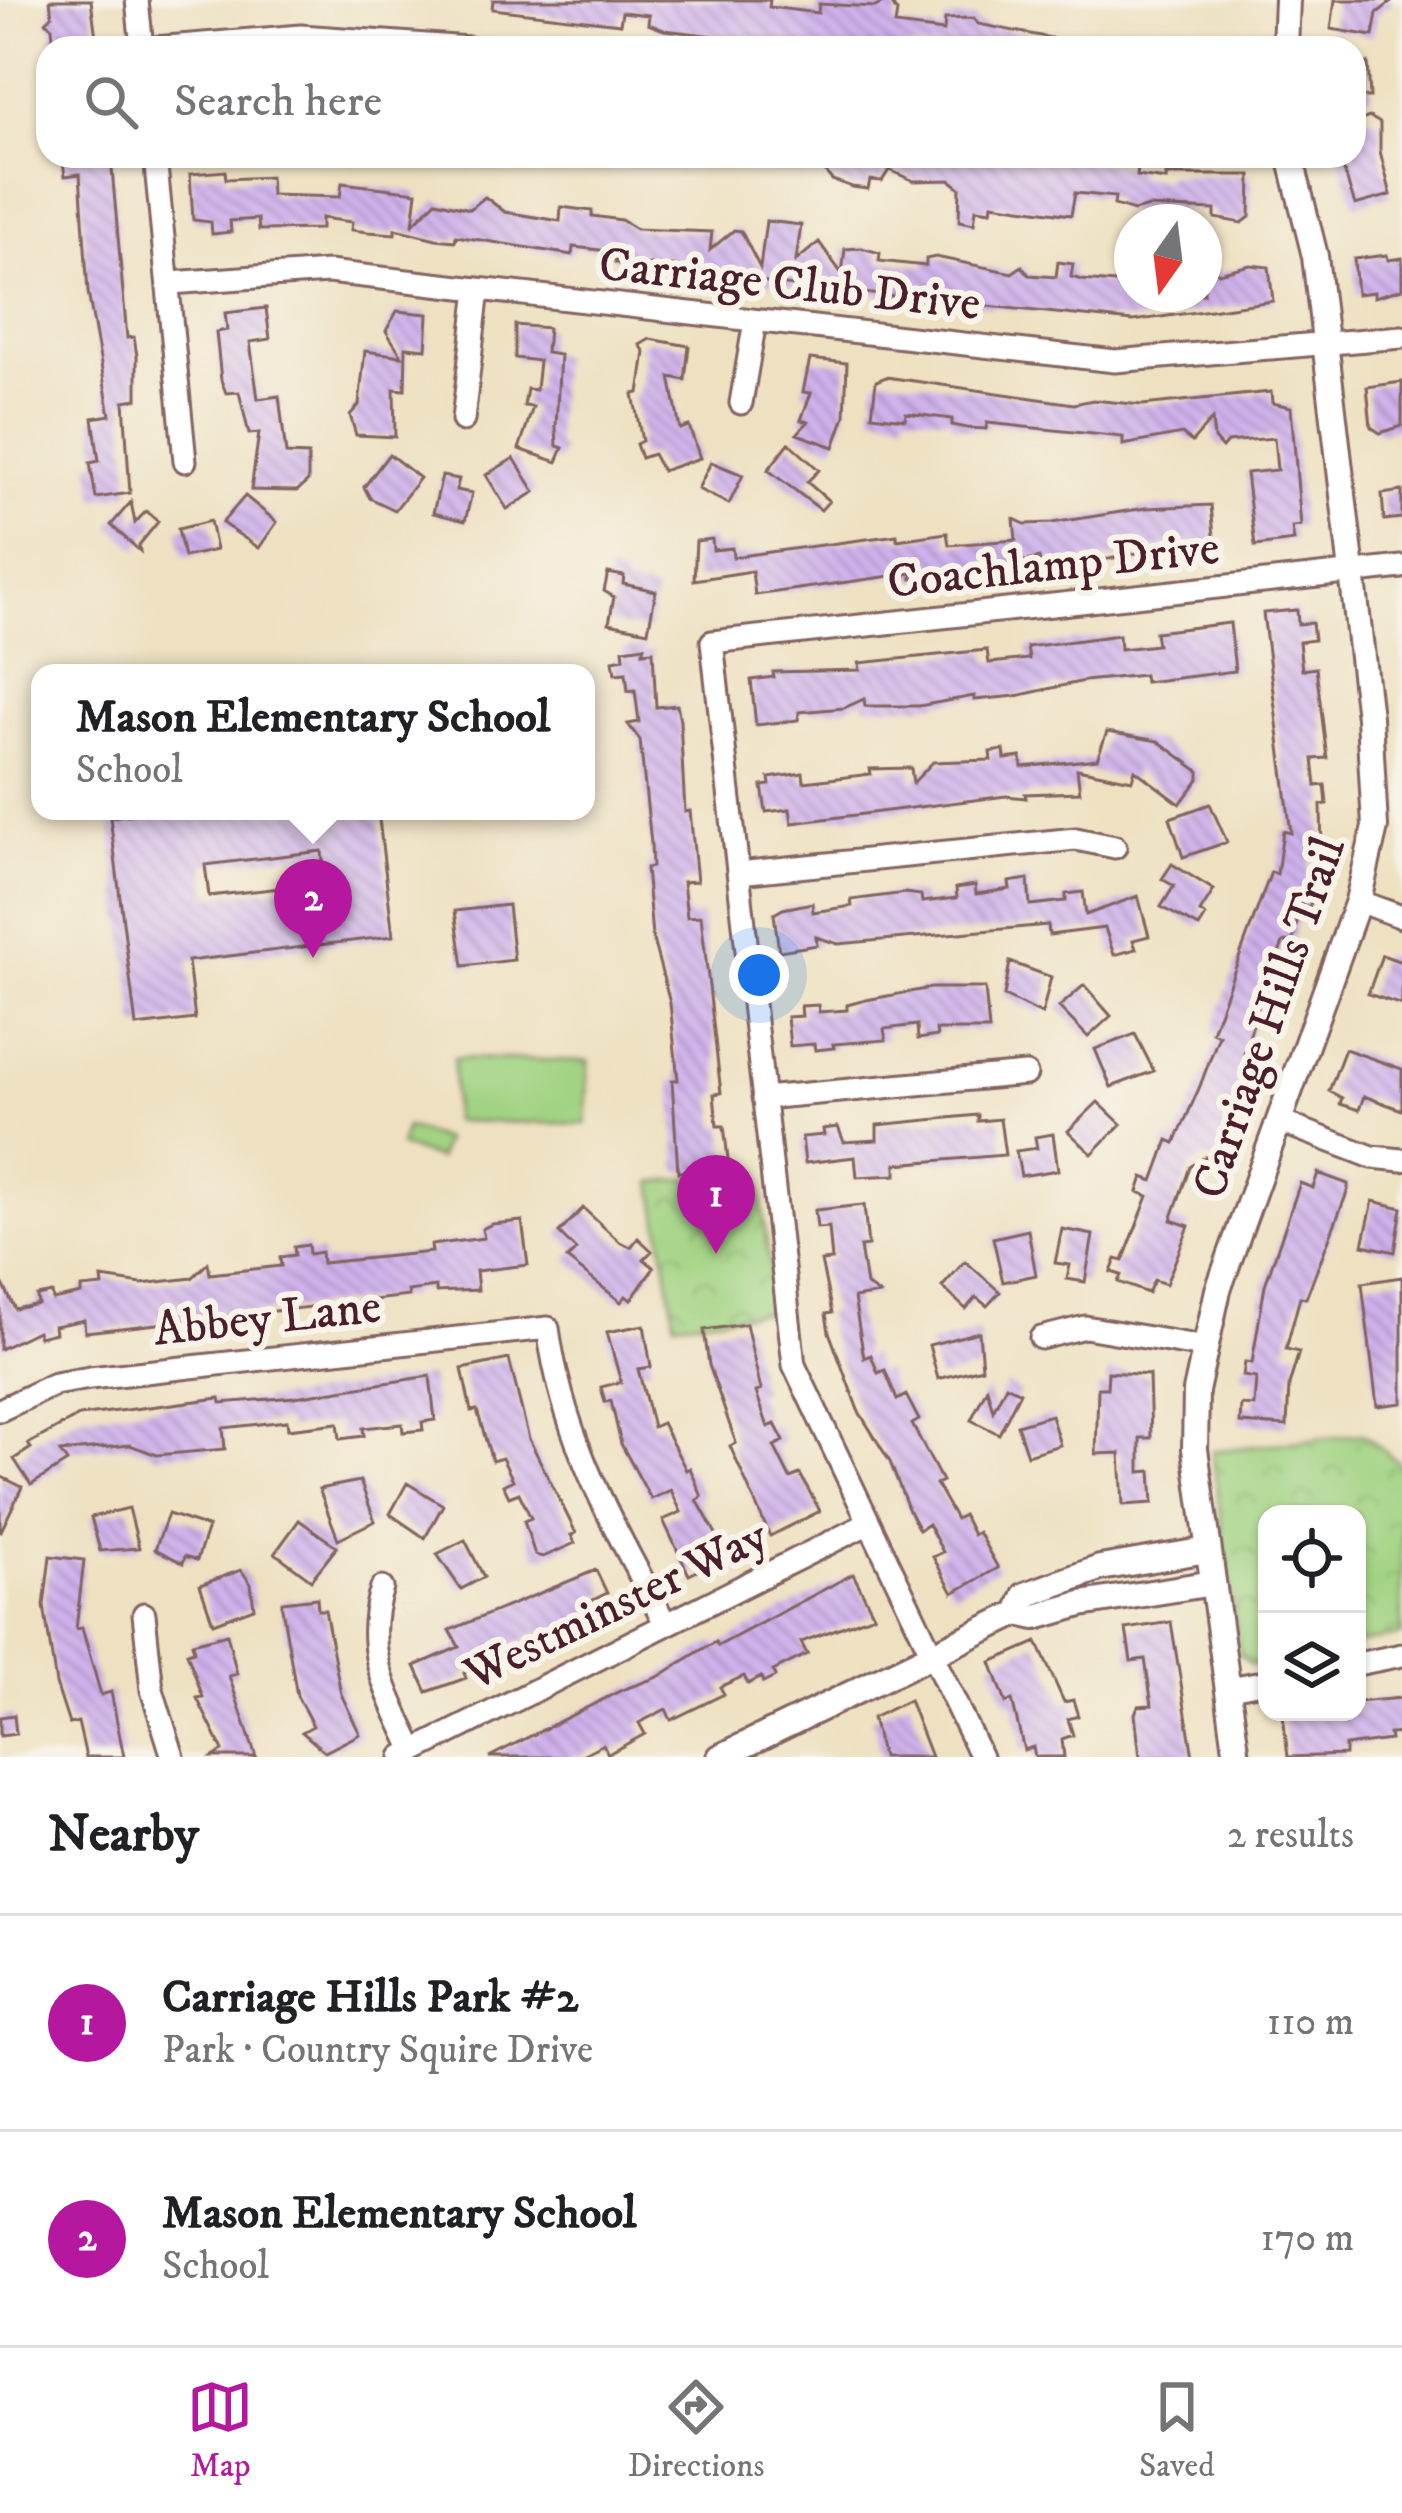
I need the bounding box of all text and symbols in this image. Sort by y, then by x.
search box [36,36,1366,168]
icon: search [78,69,144,135]
text: Search here [174,74,382,130]
north arrow [1114,204,1222,312]
street label: Carriage Club Drive [596,235,983,335]
street label: Coachlamp Drive [884,519,1222,613]
popup [31,664,595,820]
text: Mason Elementary School [76,690,550,746]
text: School [76,746,183,795]
street label: Carriage Hills Trail [1180,829,1360,1207]
pin: 2 [274,859,352,958]
your location [729,945,789,1005]
pin: 1 [677,1155,755,1254]
street label: Abbey Lane [151,1277,384,1361]
map controls [1258,1505,1366,1721]
button: locate [1258,1505,1366,1613]
street label: Westminster Way [454,1506,778,1705]
button: layers [1258,1613,1366,1721]
text: Nearby [48,1803,199,1867]
text: 2 results [1227,1811,1354,1860]
text: Carriage Hills Park #2 [162,1970,578,2026]
text: 1 [80,1998,94,2047]
text: 110 m [1267,1998,1354,2047]
text: Park · Country Squire Drive [162,2026,593,2075]
text: Mason Elementary School [162,2186,637,2242]
text: 2 [77,2214,97,2263]
text: 170 m [1260,2214,1354,2263]
text: School [162,2242,269,2291]
tab: Map [187,2374,253,2487]
tab: Directions [628,2374,764,2487]
tab: Saved [1139,2374,1215,2487]

